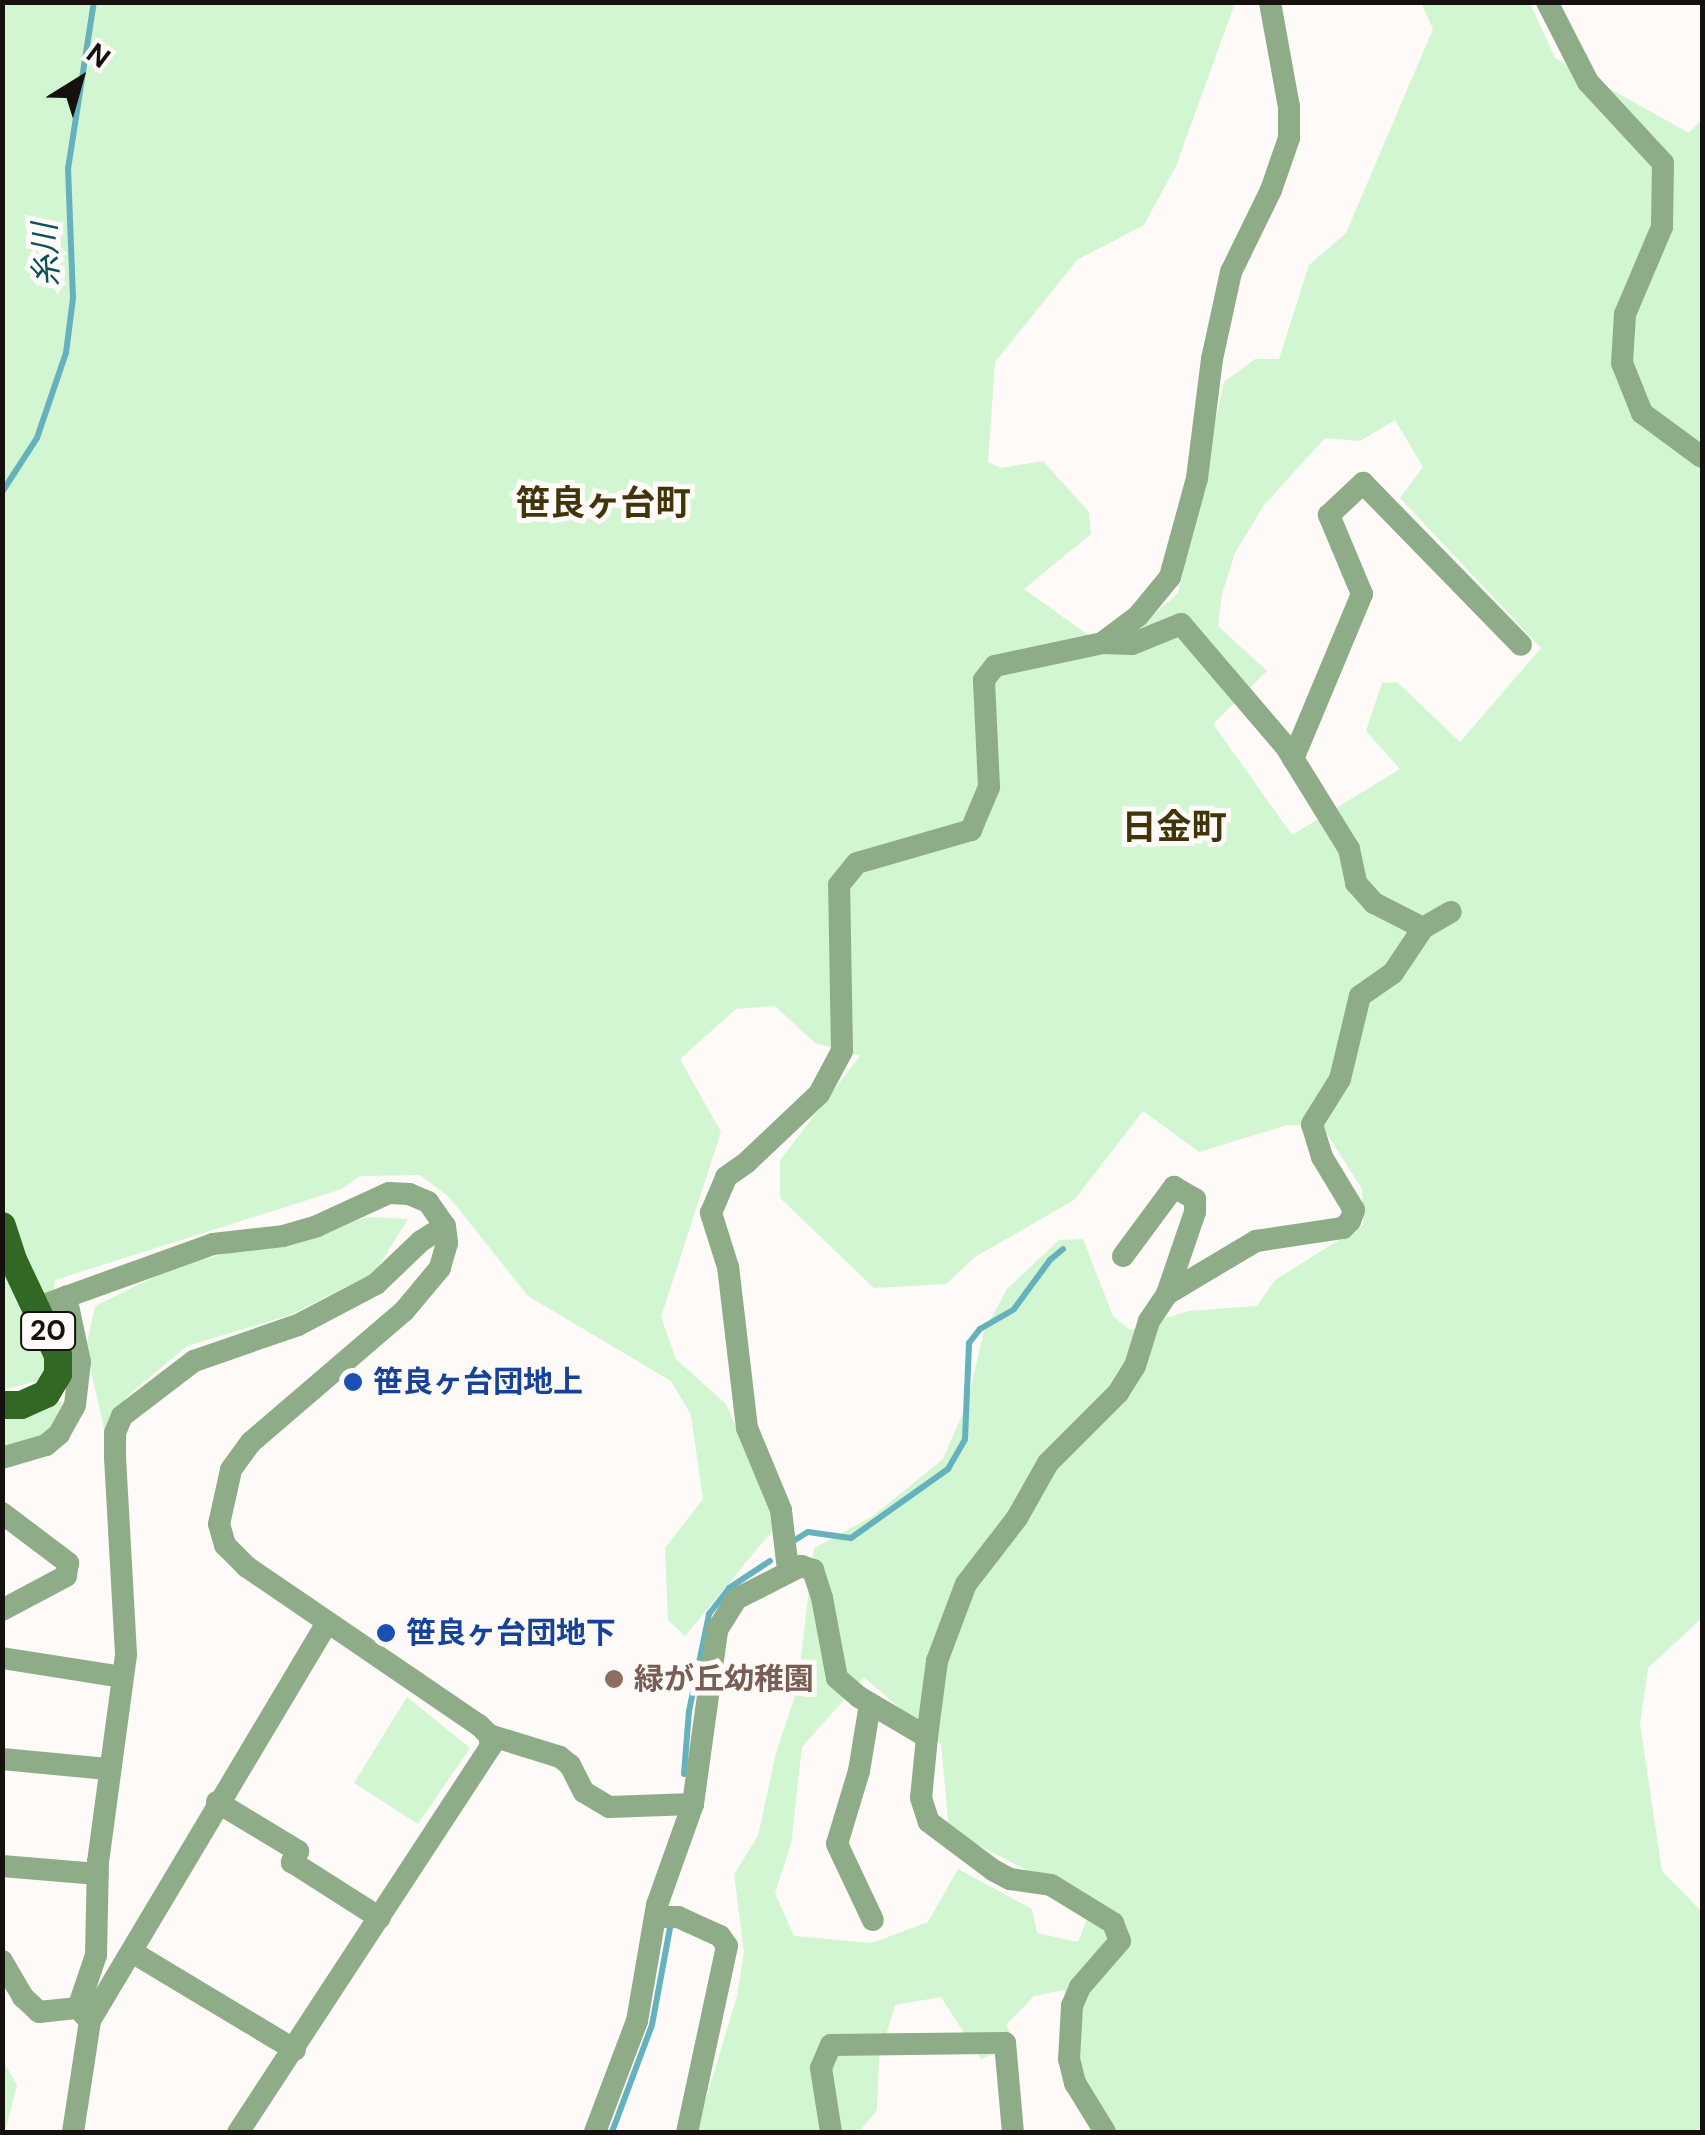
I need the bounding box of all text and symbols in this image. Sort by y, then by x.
north arrow [30,30,130,130]
text: N [79,35,118,77]
water label: 糸川 [26,222,66,288]
district label: 笹良ヶ台町 [516,482,690,524]
district label: 日金町 [1122,806,1226,848]
road number: 20 [18,1308,78,1354]
place label: 笹良ヶ台団地上 [373,1364,583,1400]
marker: 笹良ヶ台団地上 [342,1371,364,1393]
place label: 笹良ヶ台団地下 [406,1615,616,1651]
marker: 笹良ヶ台団地下 [375,1622,397,1644]
place label: 緑が丘幼稚園 [634,1661,814,1697]
marker: 緑が丘幼稚園 [603,1668,625,1690]

